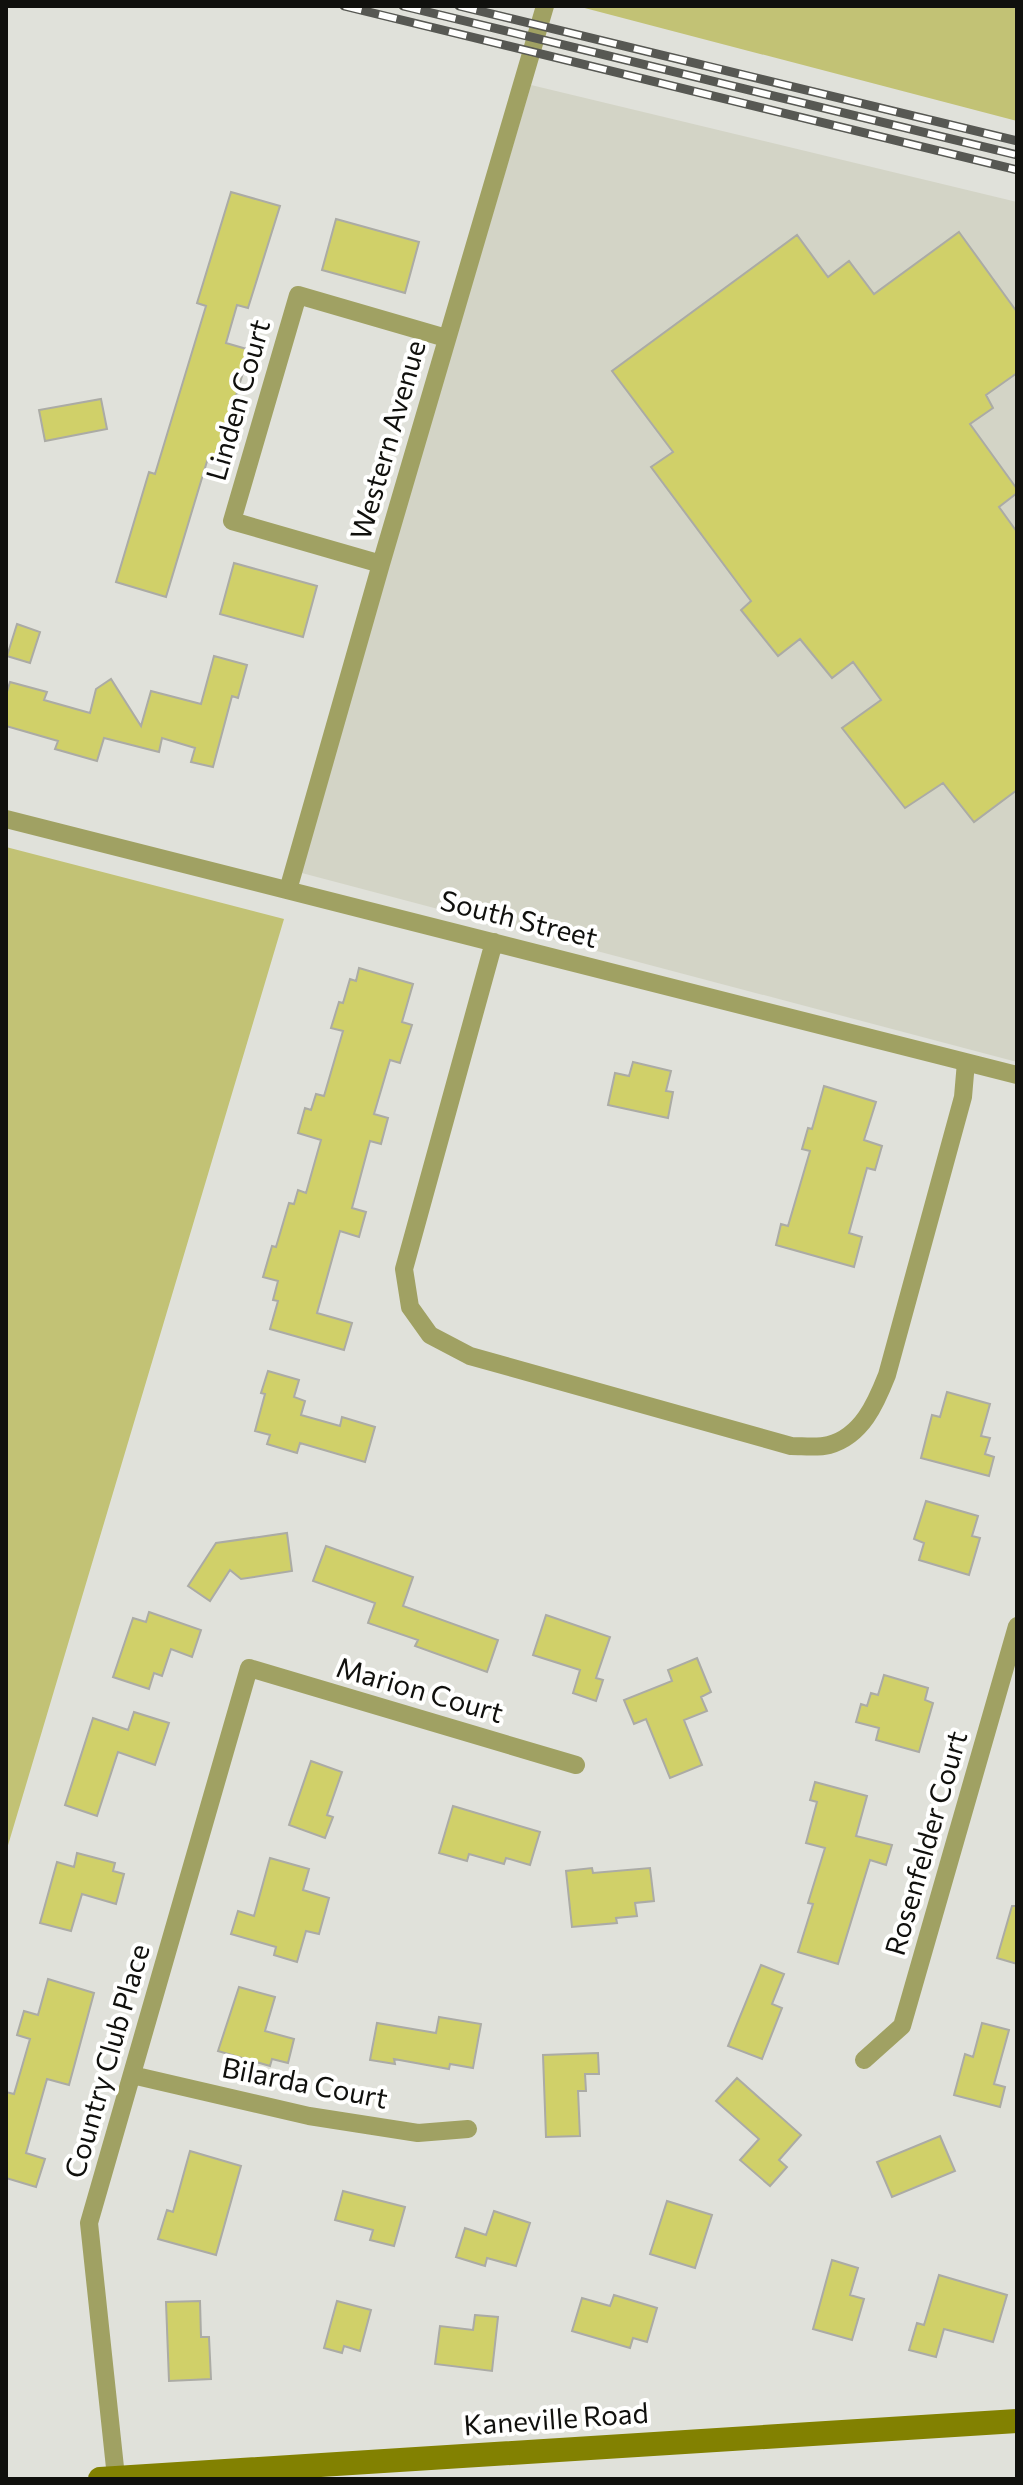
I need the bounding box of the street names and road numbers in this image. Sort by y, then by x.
street label: Linden Court [198,315,276,484]
street label: Western Avenue [342,336,432,543]
street label: South Street [437,882,601,954]
street label: Marion Court [333,1649,508,1729]
street label: Rosenfelder Court [877,1727,973,1959]
street label: Country Club Place [56,1940,156,2182]
street label: Bilarda Court [219,2049,391,2115]
street label: Kaneville Road [462,2395,649,2441]

